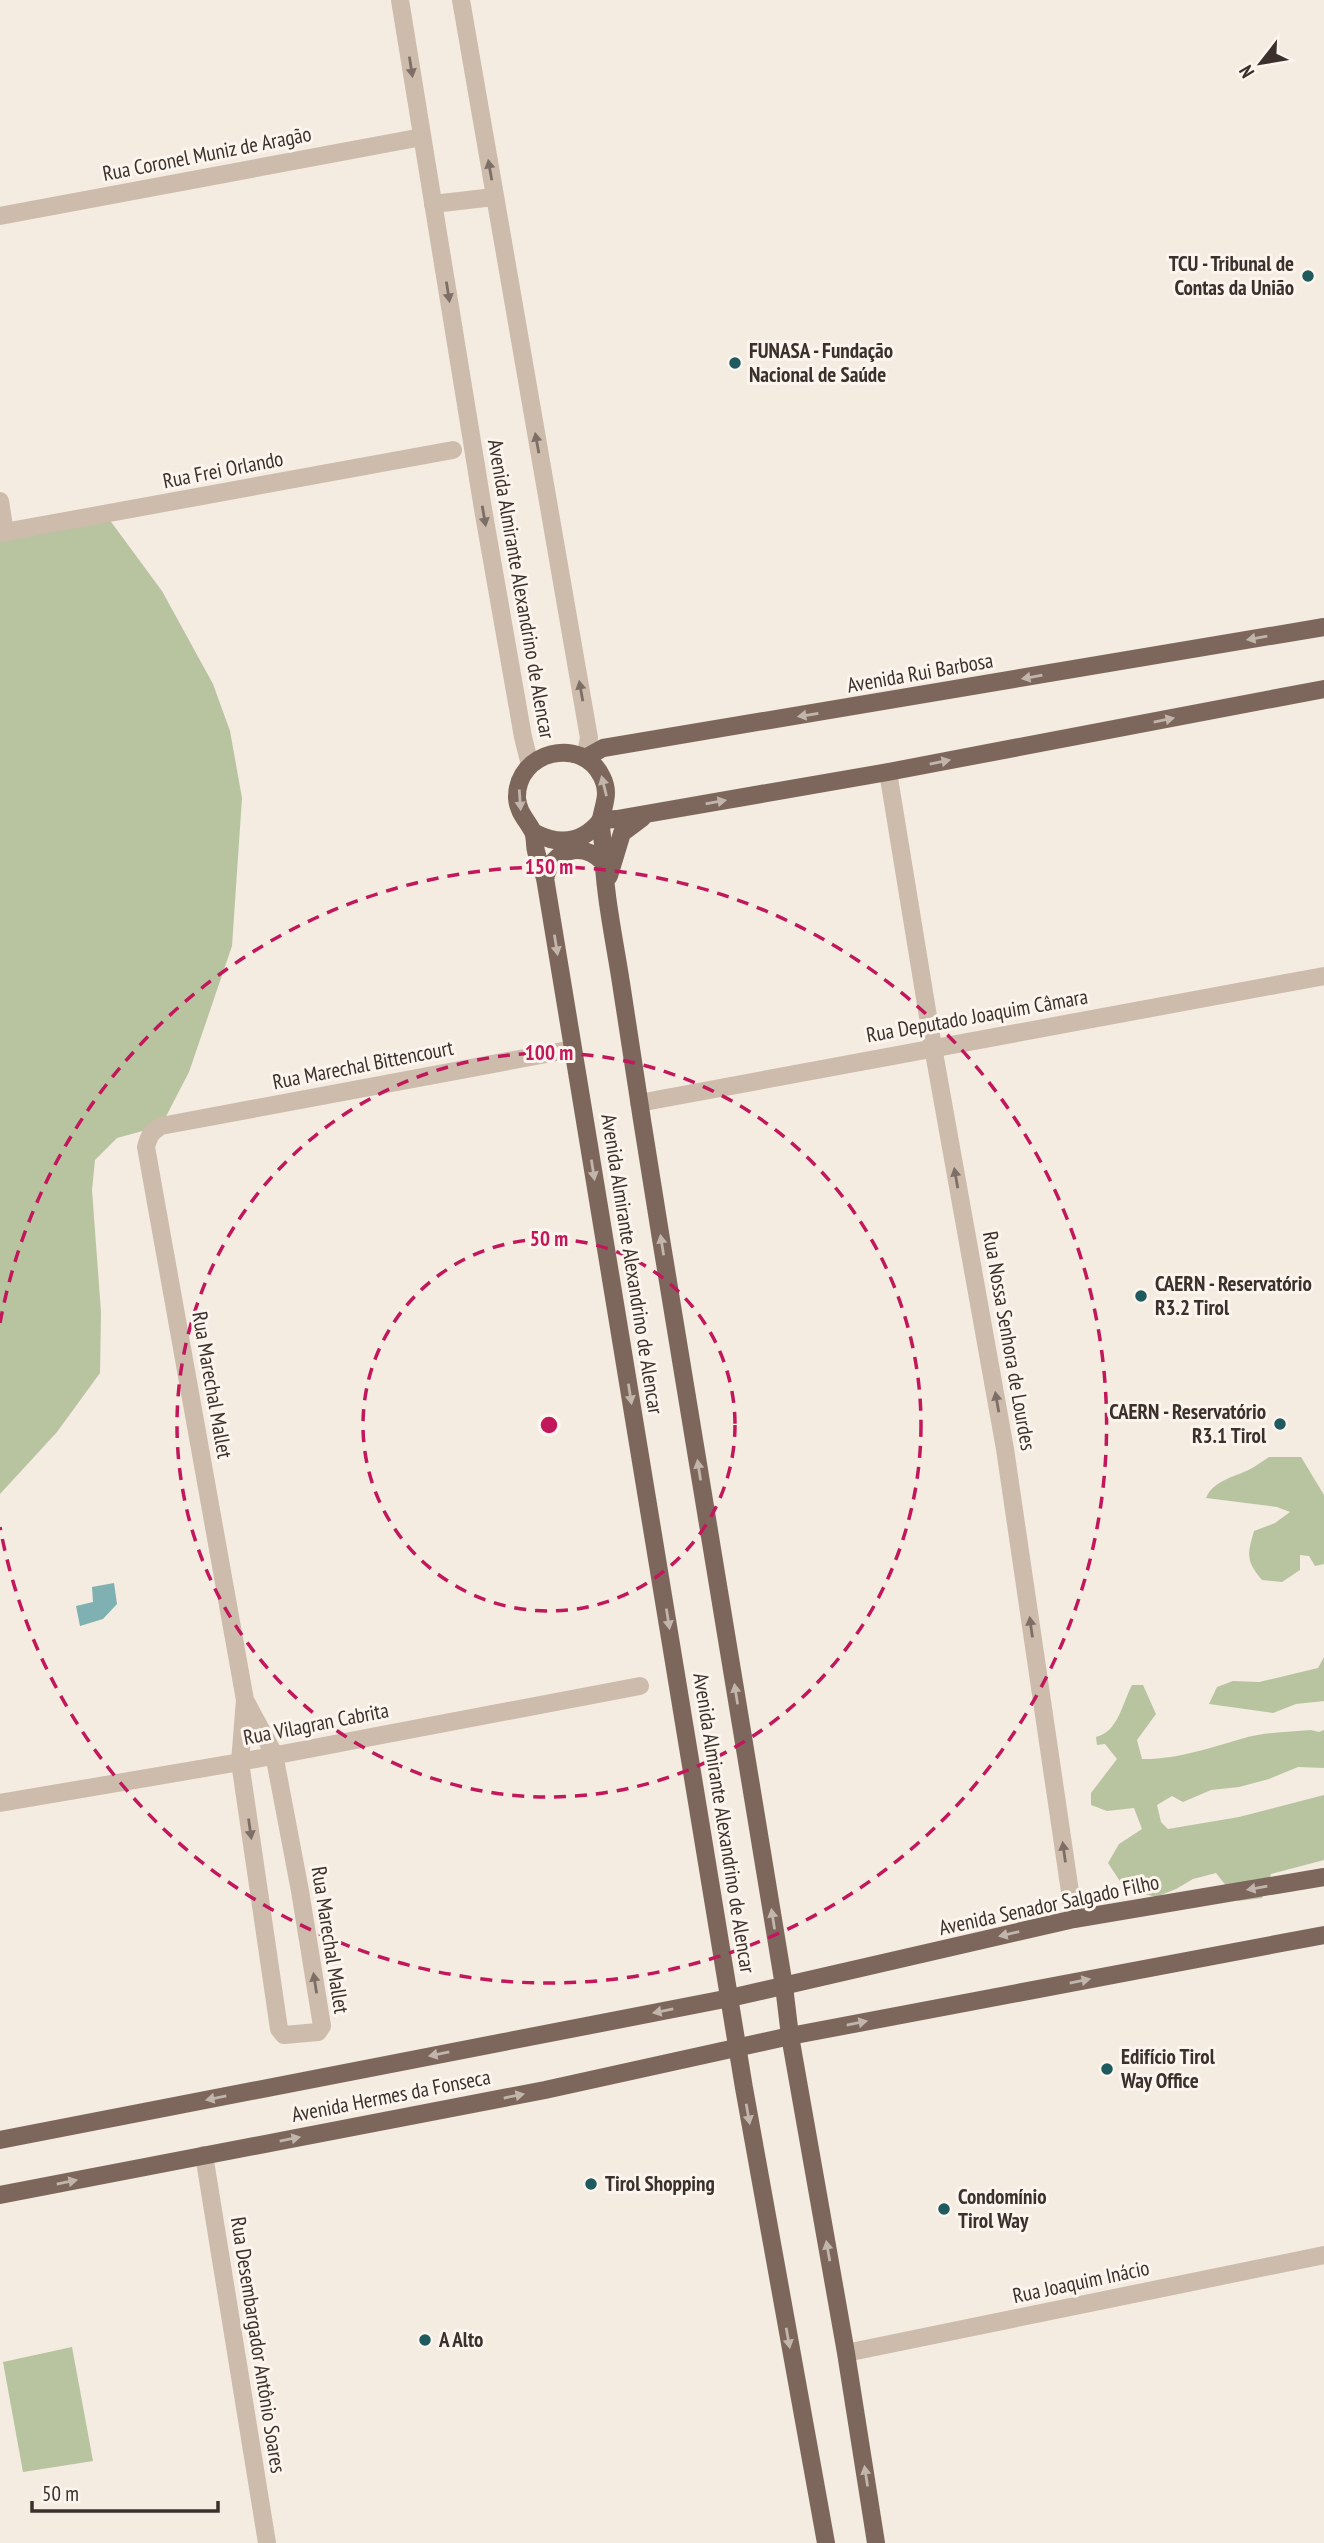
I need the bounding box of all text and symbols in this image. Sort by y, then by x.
north arrow [1226,28,1296,98]
one-way arrow [406,56,417,78]
text: N [1233,61,1259,82]
street label: Rua Coronel Muniz de Aragão [100,120,314,187]
one-way arrow [484,159,495,181]
place label: TCU - Tribunal de Contas da União [1169,250,1294,301]
marker: TCU - Tribunal de Contas da União [1300,268,1316,284]
one-way arrow [443,281,454,303]
place label: FUNASA - Fundação Nacional de Saúde [749,337,893,388]
marker: FUNASA - Fundação Nacional de Saúde [727,355,743,371]
one-way arrow [531,432,542,454]
street label: Avenida Almirante Alexandrino de Alencar [482,437,561,741]
street label: Rua Frei Orlando [160,445,285,494]
one-way arrow [479,505,490,527]
one-way arrow [1246,633,1268,644]
street label: Avenida Rui Barbosa [845,646,995,699]
one-way arrow [1021,672,1043,683]
one-way arrow [575,680,586,702]
one-way arrow [797,710,819,721]
one-way arrow [1153,714,1175,725]
one-way arrow [929,756,951,767]
one-way arrow [598,775,609,797]
one-way arrow [515,789,526,811]
one-way arrow [705,796,727,807]
text: 150 m [525,853,573,880]
one-way arrow [551,934,562,956]
street label: Rua Deputado Joaquim Câmara [864,983,1090,1048]
street label: Rua Marechal Bittencourt [270,1034,456,1095]
text: 100 m [525,1039,573,1066]
street label: Avenida Almirante Alexandrino de Alencar [595,1112,670,1416]
one-way arrow [588,1159,599,1181]
one-way arrow [951,1167,962,1189]
text: 50 m [530,1225,568,1252]
street label: Rua Nossa Senhora de Lourdes [977,1229,1042,1453]
one-way arrow [656,1234,667,1256]
place label: CAERN - Reservatório R3.2 Tirol [1155,1270,1312,1321]
marker: CAERN - Reservatório R3.2 Tirol [1133,1288,1149,1304]
street label: Rua Marechal Mallet [186,1309,239,1461]
one-way arrow [625,1383,636,1405]
one-way arrow [991,1391,1002,1413]
place label: CAERN - Reservatório R3.1 Tirol [1109,1398,1267,1449]
centre of rings [537,1413,561,1437]
marker: CAERN - Reservatório R3.1 Tirol [1272,1416,1288,1432]
one-way arrow [693,1459,704,1481]
one-way arrow [663,1608,674,1630]
one-way arrow [1026,1615,1037,1637]
street label: Avenida Almirante Alexandrino de Alencar [687,1671,762,1975]
one-way arrow [730,1683,741,1705]
street label: Rua Vilagran Cabrita [241,1696,391,1751]
one-way arrow [245,1818,256,1840]
one-way arrow [1059,1841,1070,1863]
street label: Rua Marechal Mallet [306,1864,355,2016]
street label: Avenida Senador Salgado Filho [936,1868,1161,1941]
one-way arrow [1246,1883,1268,1894]
one-way arrow [767,1907,778,1929]
one-way arrow [998,1929,1020,1940]
one-way arrow [309,1972,320,1994]
one-way arrow [1070,1975,1092,1986]
one-way arrow [652,2005,674,2016]
one-way arrow [846,2017,868,2028]
place label: Edifício Tirol Way Office [1120,2043,1216,2094]
one-way arrow [428,2049,450,2060]
marker: Edifício Tirol Way Office [1099,2061,1115,2077]
street label: Avenida Hermes da Fonseca [289,2063,493,2128]
one-way arrow [503,2090,525,2101]
one-way arrow [205,2093,227,2104]
one-way arrow [743,2103,754,2125]
one-way arrow [279,2133,301,2144]
place label: Tirol Shopping [605,2170,715,2197]
marker: Tirol Shopping [583,2176,599,2192]
one-way arrow [56,2177,78,2188]
place label: Condomínio Tirol Way [958,2183,1047,2234]
marker: Condomínio Tirol Way [936,2201,952,2217]
street label: Rua Desembargador Antônio Soares [225,2215,292,2475]
one-way arrow [822,2240,833,2262]
street label: Rua Joaquim Inácio [1010,2254,1152,2309]
place label: A Alto [438,2326,483,2353]
one-way arrow [783,2327,794,2349]
marker: A Alto [417,2332,433,2348]
one-way arrow [860,2464,871,2486]
scale bar [32,2470,217,2514]
text: 50 m [42,2480,79,2507]

